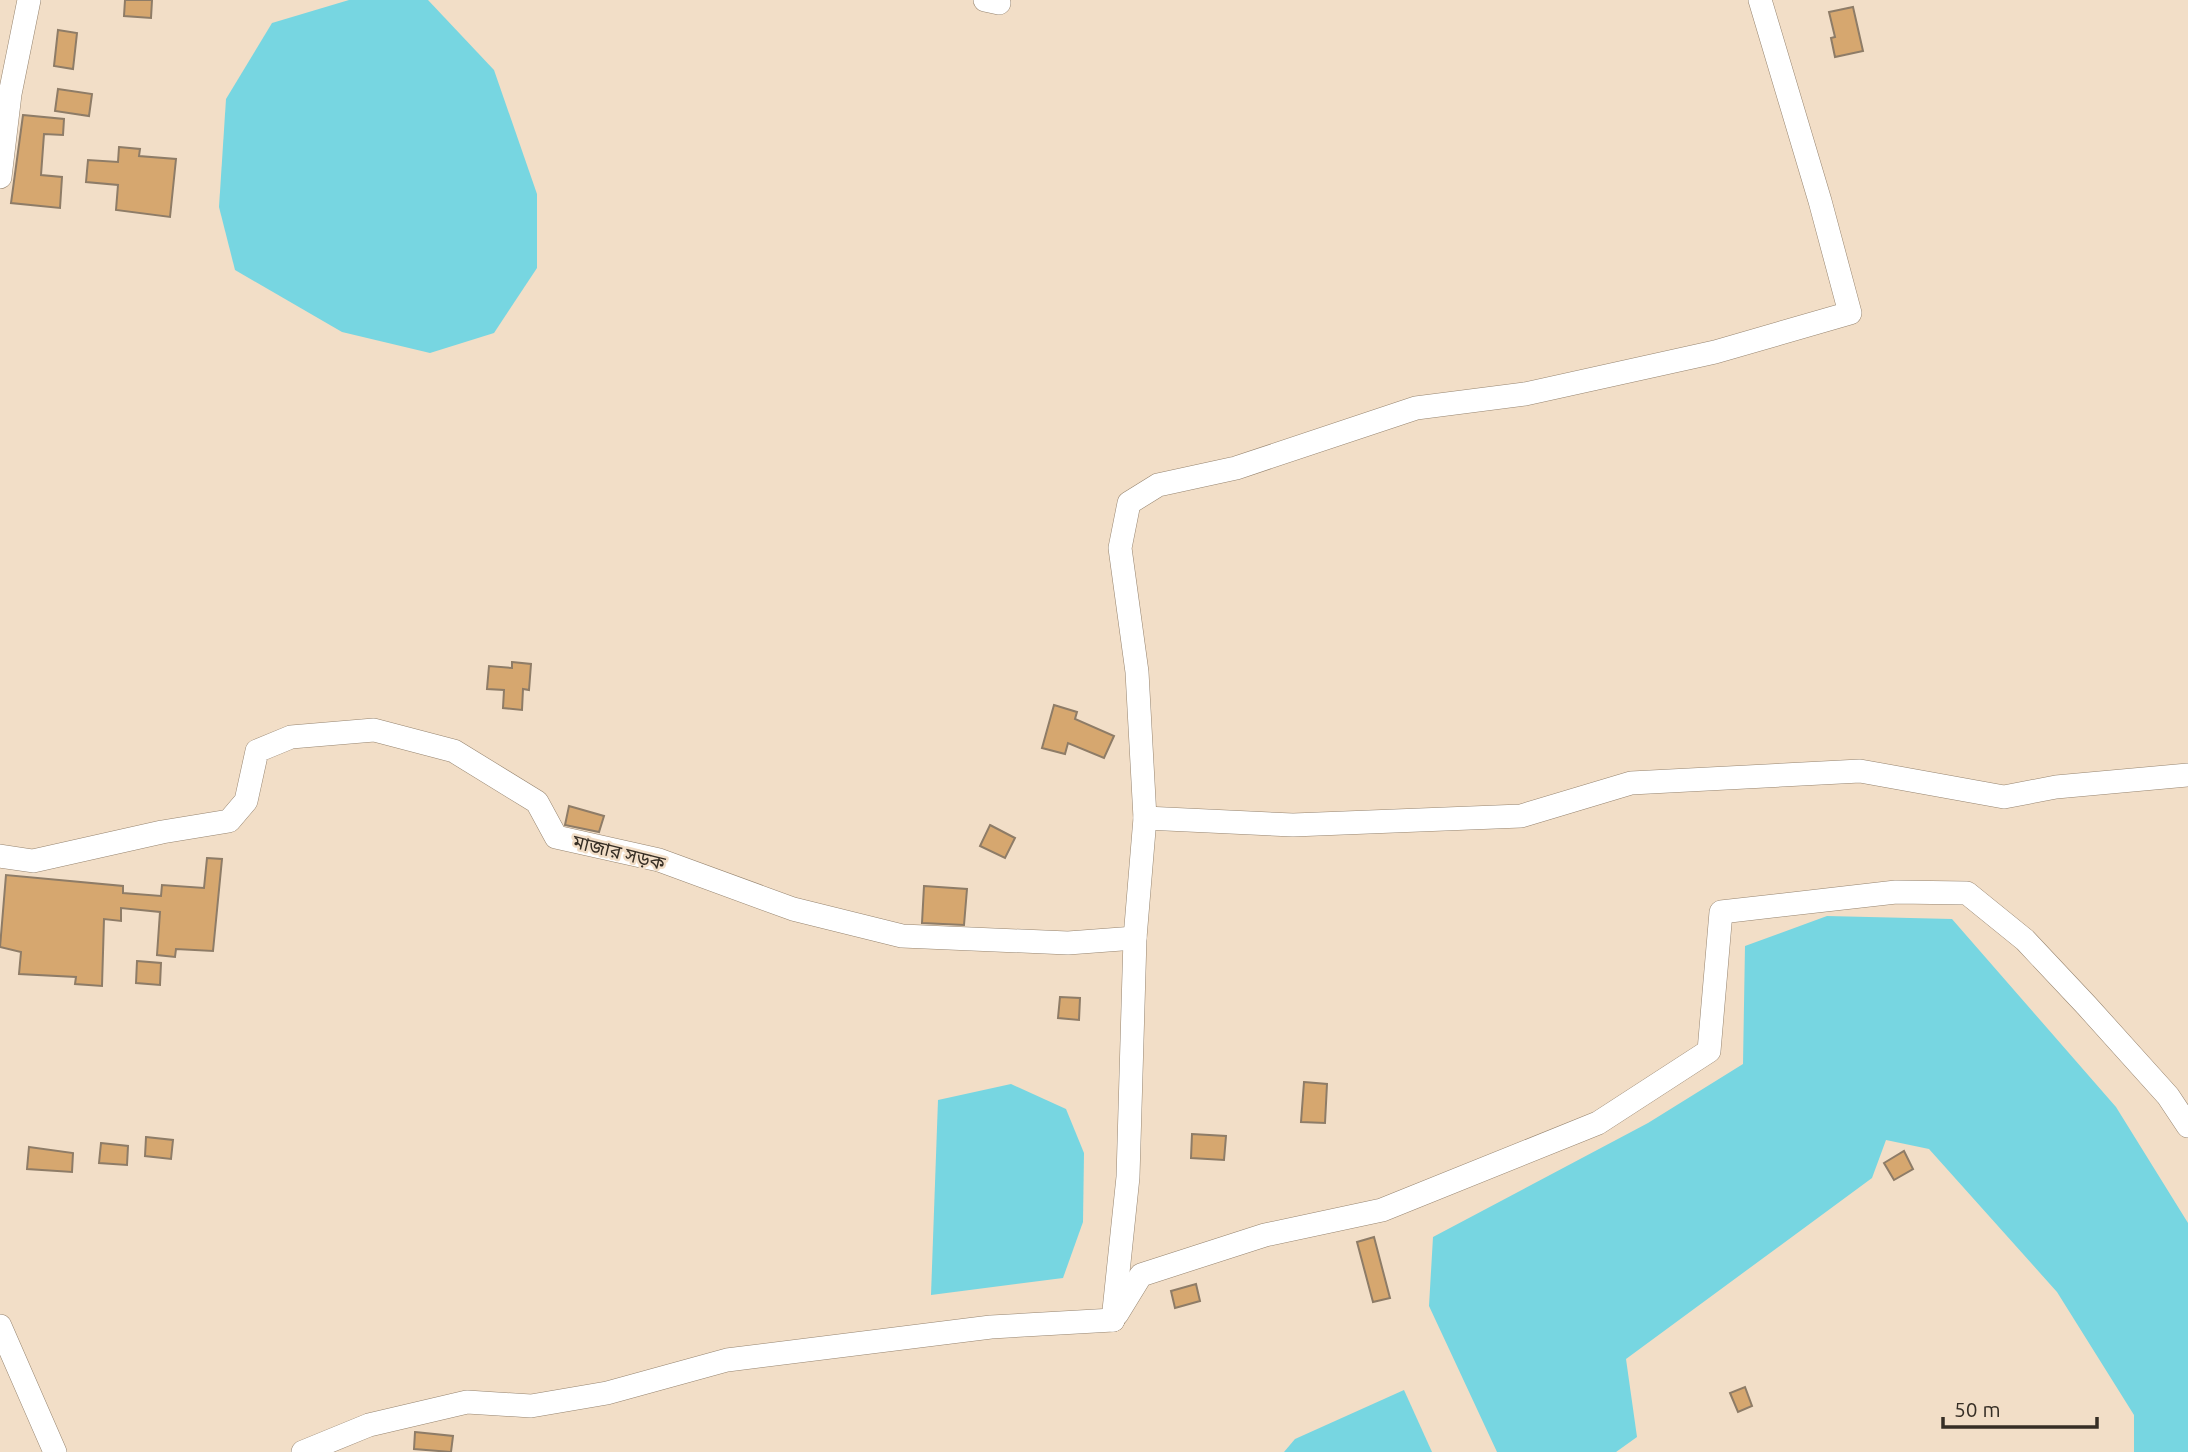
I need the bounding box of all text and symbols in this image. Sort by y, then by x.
street label: মাজার সড়ক [570,830,668,874]
scale bar [1943,1386,2097,1430]
text: 50 m [1954,1397,2001,1421]

